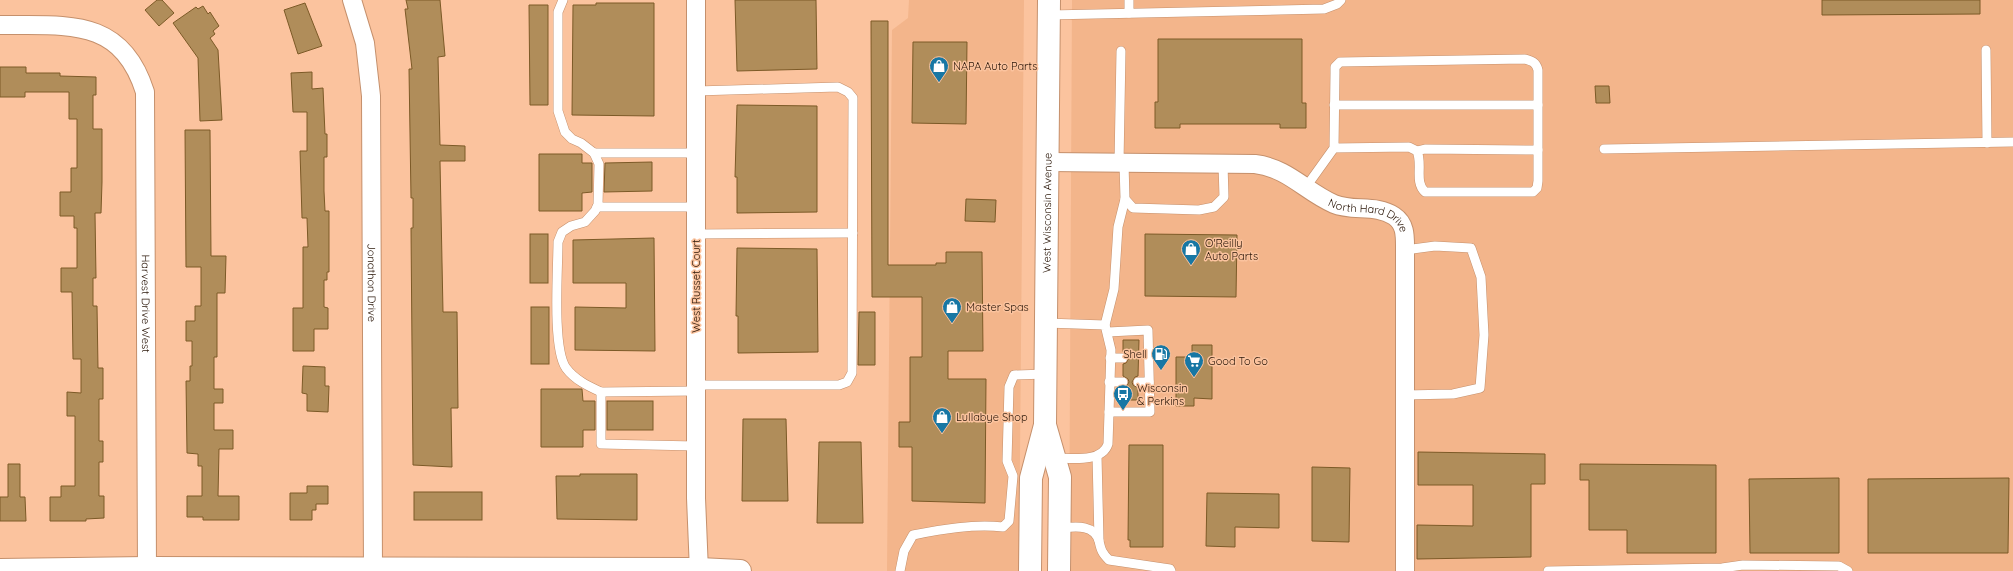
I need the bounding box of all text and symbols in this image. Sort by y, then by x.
shop icon: NAPA Auto Parts [928,55,950,83]
place label: NAPA Auto Parts [953,59,1037,73]
street label: West Wisconsin Avenue [1039,153,1055,273]
street label: North Hard Drive [1326,195,1411,234]
place label: O'Reilly Auto Parts [1205,236,1258,263]
shop icon: O'Reilly Auto Parts [1180,238,1202,266]
street label: West Russet Court [689,239,703,333]
street label: Jonathon Drive [365,243,379,322]
street label: Harvest Drive West [139,254,153,353]
shop icon: Master Spas [941,296,963,324]
place label: Master Spas [966,300,1029,314]
fuel station icon: Shell [1150,343,1172,371]
place label: Shell [1123,347,1147,361]
supermarket icon: Good To Go [1183,350,1205,378]
place label: Good To Go [1208,354,1268,368]
place label: Wisconsin & Perkins [1137,381,1188,408]
bus stop icon: Wisconsin & Perkins [1112,383,1134,411]
shop icon: Lullabye Shop [931,406,953,434]
place label: Lullabye Shop [956,410,1028,424]

